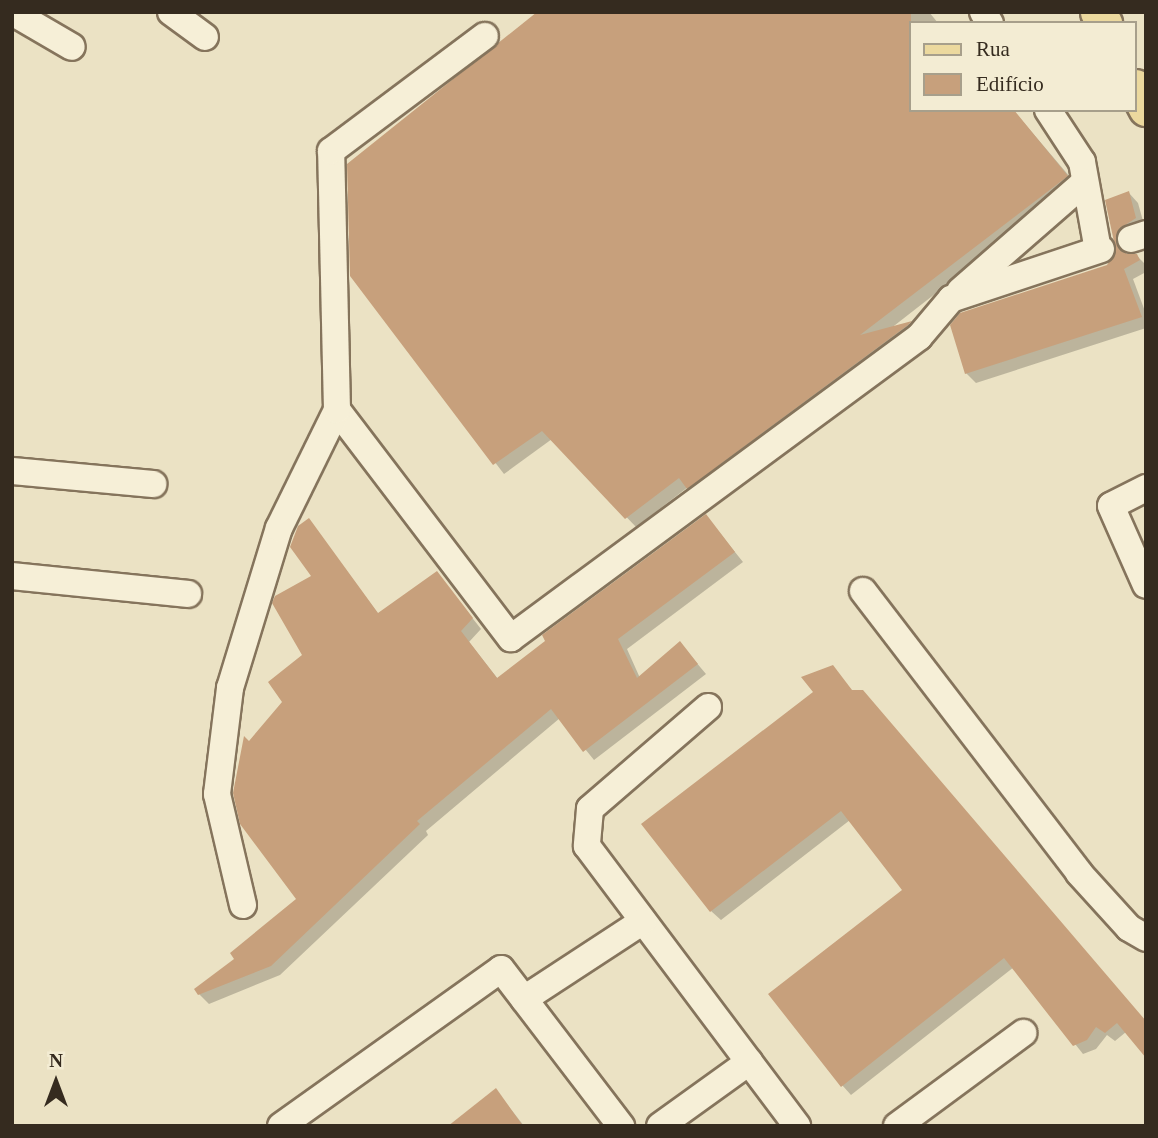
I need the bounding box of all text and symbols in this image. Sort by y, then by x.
legend [909,21,1137,112]
text: Rua [976,37,1010,61]
text: Edifício [976,72,1044,96]
north arrow [21,1047,91,1117]
text: N [49,1050,63,1071]

